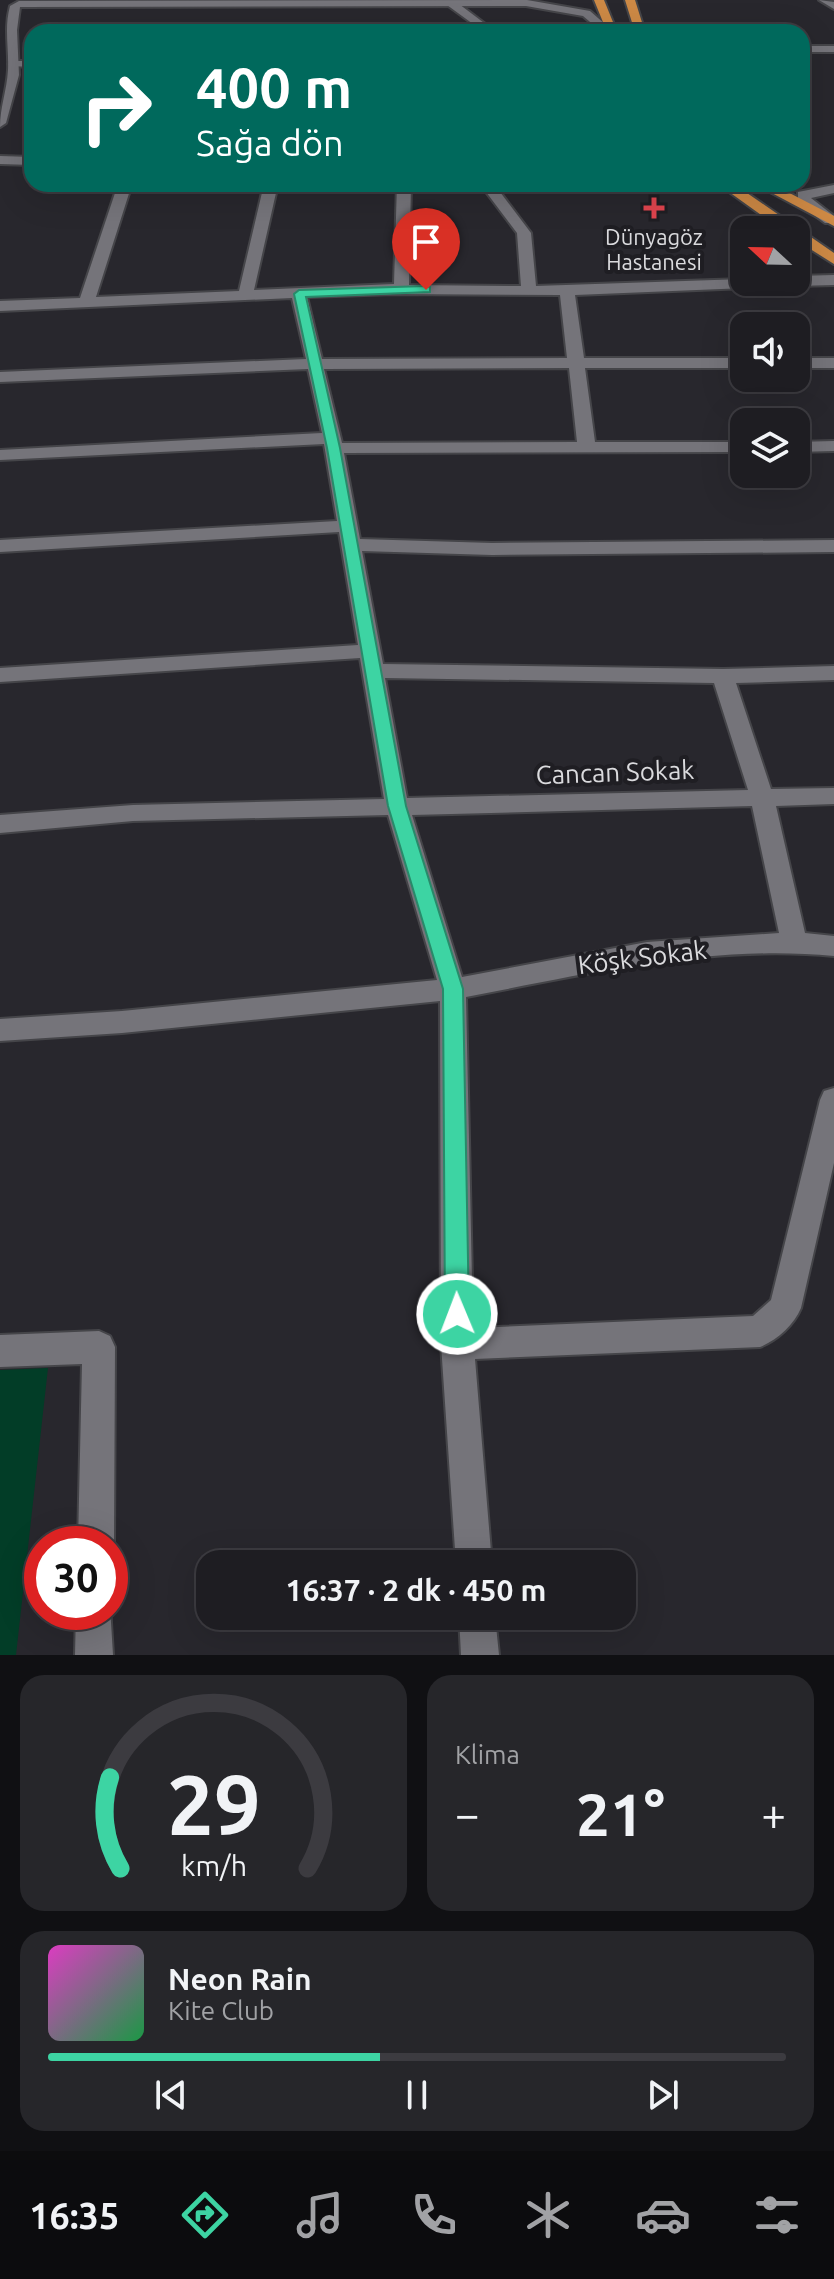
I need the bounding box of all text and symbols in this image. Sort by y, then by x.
icon: right [64,56,168,160]
text: 400 m [196,56,352,119]
text: Sağa dön [196,122,344,163]
marker: Dünyagöz Hastanesi [643,197,665,219]
pin [392,208,460,290]
north arrow [730,216,810,296]
map controls [730,216,810,488]
icon: arrive [404,220,448,264]
place label: Dünyagöz Hastanesi [605,224,703,274]
button: sound [730,312,810,392]
button: layers [730,408,810,488]
street label: Cancan Sokak [535,755,695,789]
street label: Köşk Sokak [576,935,708,979]
position arrow [415,1272,499,1356]
speed limit sign: 30 [24,1526,128,1630]
text: 16:37 · 2 dk · 450 m [286,1573,546,1607]
text: Klima [455,1740,520,1769]
text: 29 [167,1757,260,1851]
text: 21° [576,1780,665,1847]
text: − [455,1789,480,1838]
text: + [761,1789,786,1838]
text: km/h [181,1849,247,1881]
text: Neon Rain [168,1962,312,1996]
text: Kite Club [168,1996,274,2025]
icon: previous [149,2073,193,2117]
icon: pause [395,2073,439,2117]
icon: next [641,2073,685,2117]
icon: directions [177,2187,233,2243]
icon: music [292,2187,348,2243]
icon: phone [406,2187,462,2243]
icon: climate [520,2187,576,2243]
icon: car [635,2187,691,2243]
icon: filters [749,2187,805,2243]
text: 16:35 [29,2195,119,2236]

